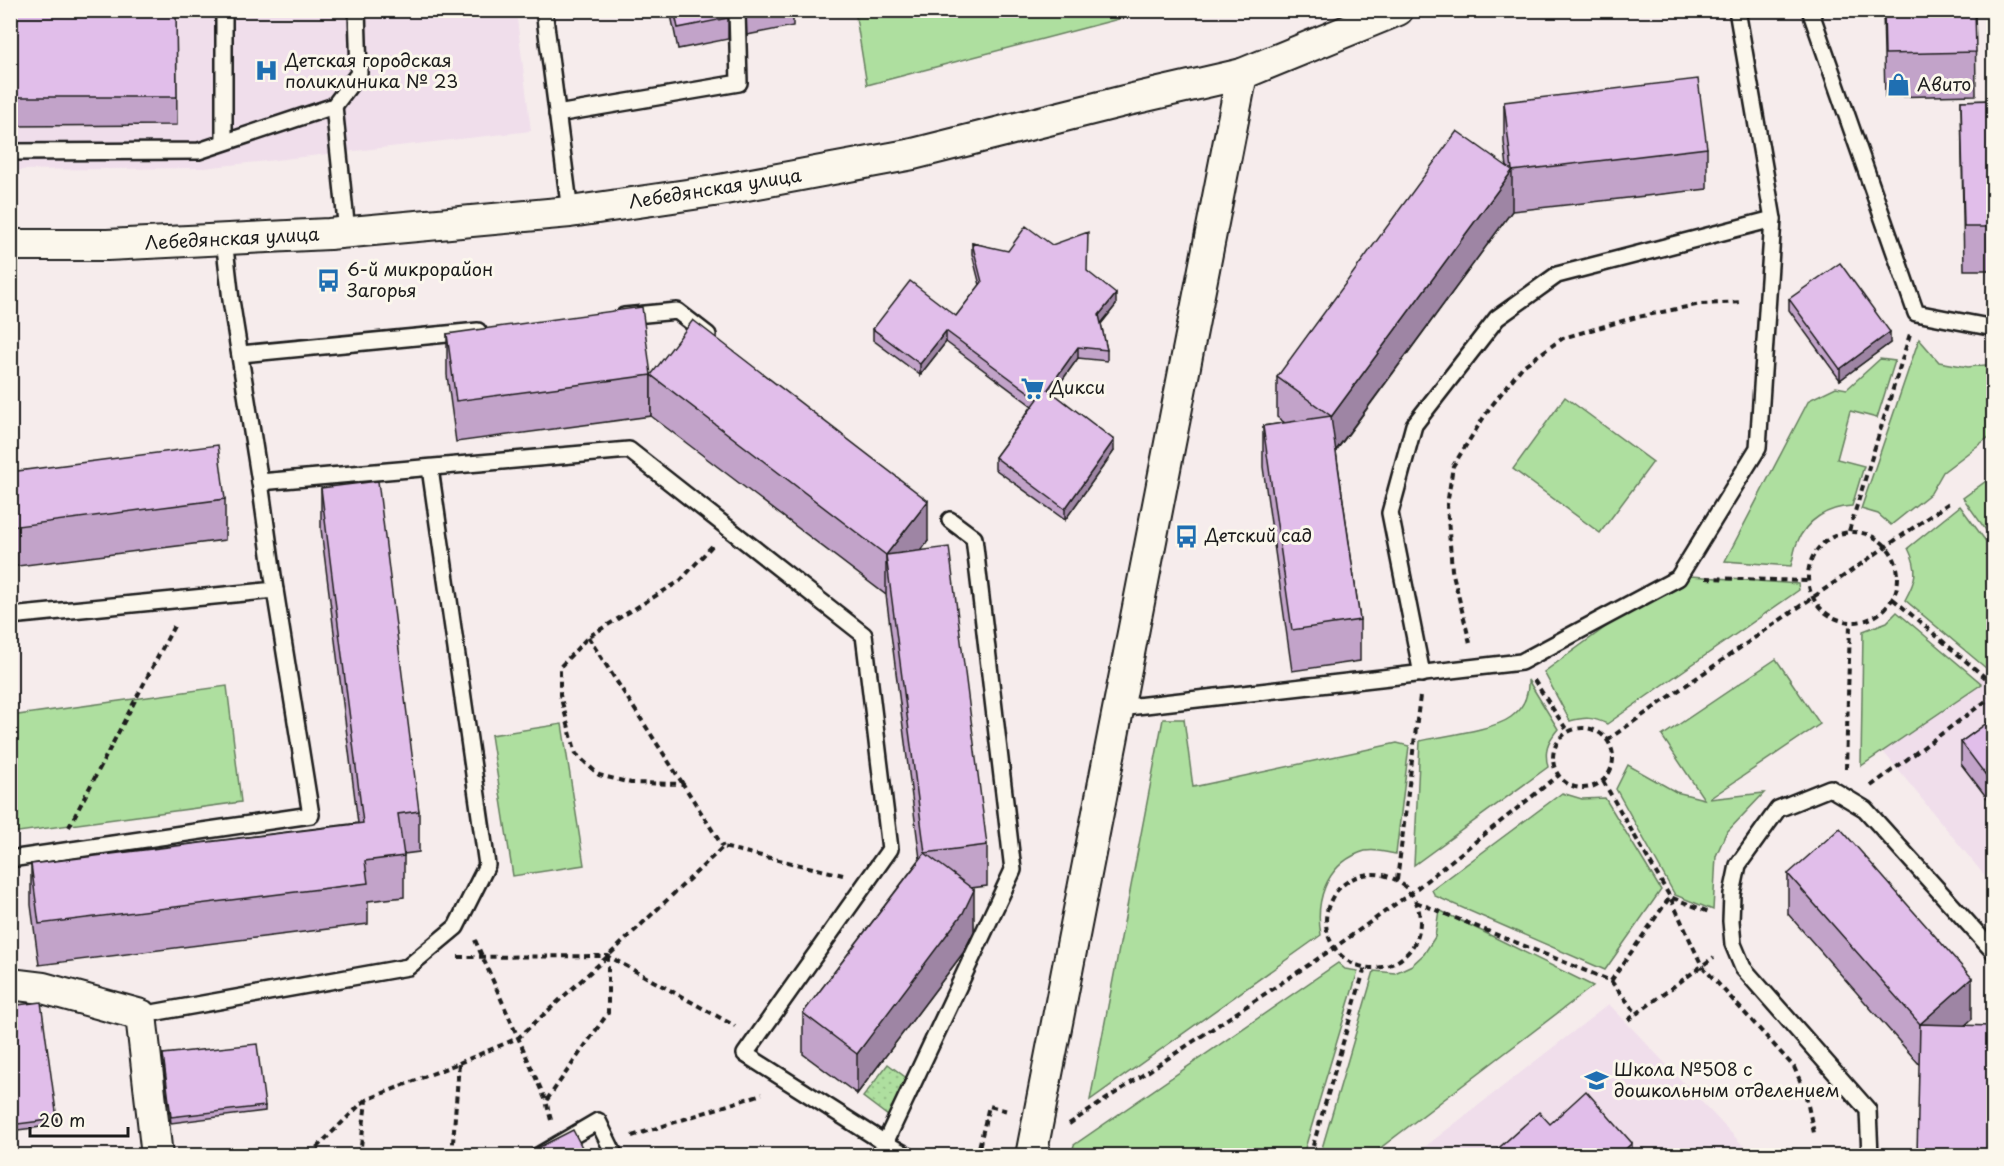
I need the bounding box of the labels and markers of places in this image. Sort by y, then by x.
place label: Детская городская поликлиника № 23 [284,46,458,94]
hospital icon: Детская городская поликлиника № 23 [254,58,280,84]
place label: Авито [1917,70,1971,97]
shop icon: Авито [1886,72,1912,98]
place label: 6-й микрорайон Загорья [347,255,493,303]
bus stop icon: 6-й микрорайон Загорья [316,267,342,293]
place label: Дикси [1049,373,1105,400]
supermarket icon: Дикси [1019,375,1045,401]
place label: Детский сад [1204,521,1312,548]
bus stop icon: Детский сад [1174,523,1200,549]
place label: Школа №508 с дошкольным отделением [1614,1055,1840,1103]
school or university icon: Школа №508 с дошкольным отделением [1583,1067,1609,1093]

